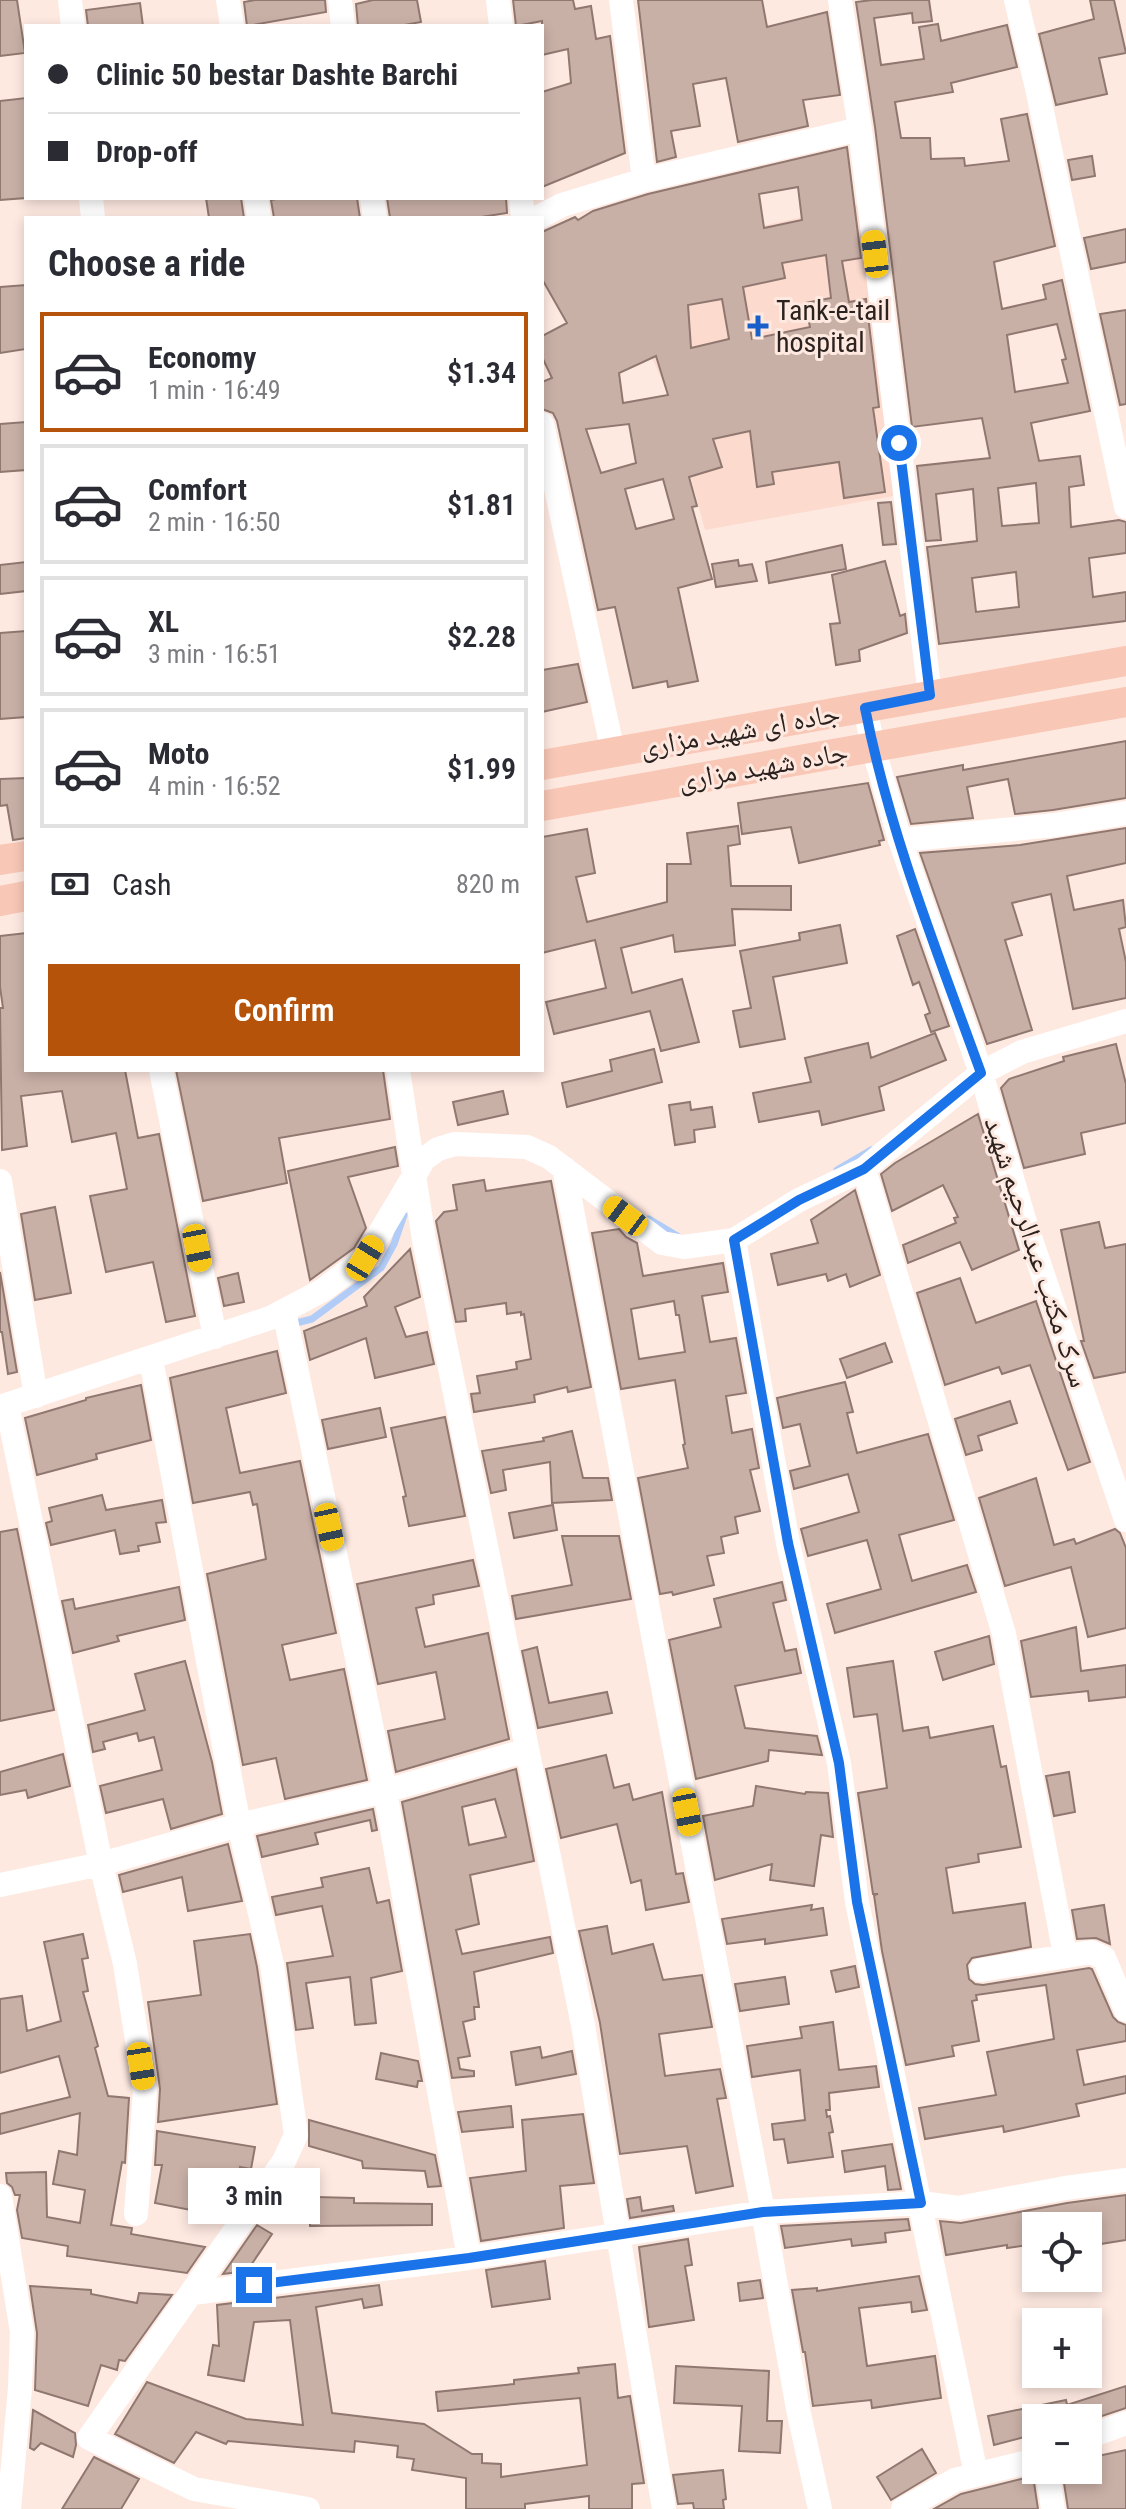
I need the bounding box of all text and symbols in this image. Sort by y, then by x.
text: Clinic 50 bestar Dashte Barchi [96,57,458,92]
text: Drop-off [96,134,198,169]
car [860,229,890,279]
text: Choose a ride [48,243,245,285]
place label: Tank-e-tail hospital [776,294,890,359]
marker: Tank-e-tail hospital [747,315,769,337]
icon: car [52,336,124,408]
text: Economy [148,340,256,375]
text: $1.34 [447,355,516,390]
text: 1 min · 16:49 [148,375,281,405]
route start [881,425,917,461]
icon: car [52,468,124,540]
text: Comfort [148,472,247,507]
text: $1.81 [447,487,516,522]
text: 2 min · 16:50 [148,507,281,537]
icon: car [52,600,124,672]
text: XL [148,604,179,639]
text: $2.28 [447,619,516,654]
text: 3 min · 16:51 [148,639,281,669]
street label: جاده ای شهید مزاری [637,696,843,764]
icon: car [52,732,124,804]
street label: جاده شهید مزاری [675,735,851,797]
text: Moto [148,736,209,771]
text: $1.99 [447,751,516,786]
text: 4 min · 16:52 [148,771,281,801]
icon: cash [48,862,92,906]
text: Cash [112,867,172,902]
text: 820 m [456,869,520,899]
button: Confirm [48,964,520,1056]
street label: سرک مکتب عبدالرحیم شهید [976,1113,1096,1392]
car [599,1192,651,1240]
car [181,1222,213,1274]
car [342,1231,388,1285]
car [312,1501,346,1553]
car [671,1786,703,1838]
car [125,2040,157,2092]
callout: 3 min [188,2169,320,2225]
text: 3 min [225,2181,283,2211]
map controls [1022,2212,1102,2484]
button: locate [1022,2212,1102,2292]
route end [236,2267,272,2303]
button: + [1022,2308,1102,2388]
button: − [1022,2404,1102,2484]

